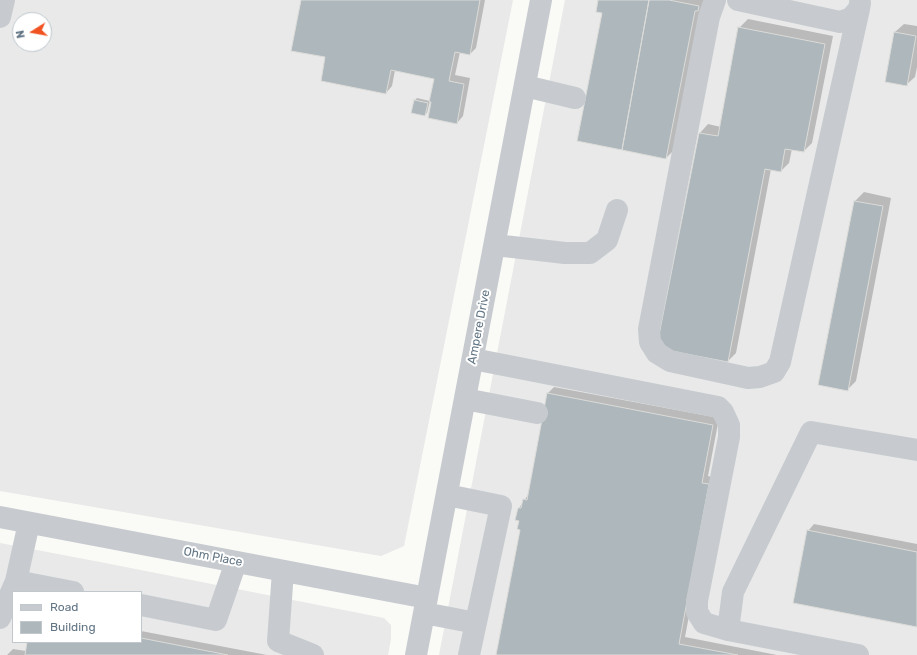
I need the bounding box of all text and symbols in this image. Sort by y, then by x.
north arrow [12,12,52,52]
text: N [14,29,28,39]
street label: Ampere Drive [465,289,493,365]
street label: Ohm Place [182,544,244,570]
legend [12,591,142,643]
text: Road [50,600,78,614]
text: Building [50,620,96,634]

